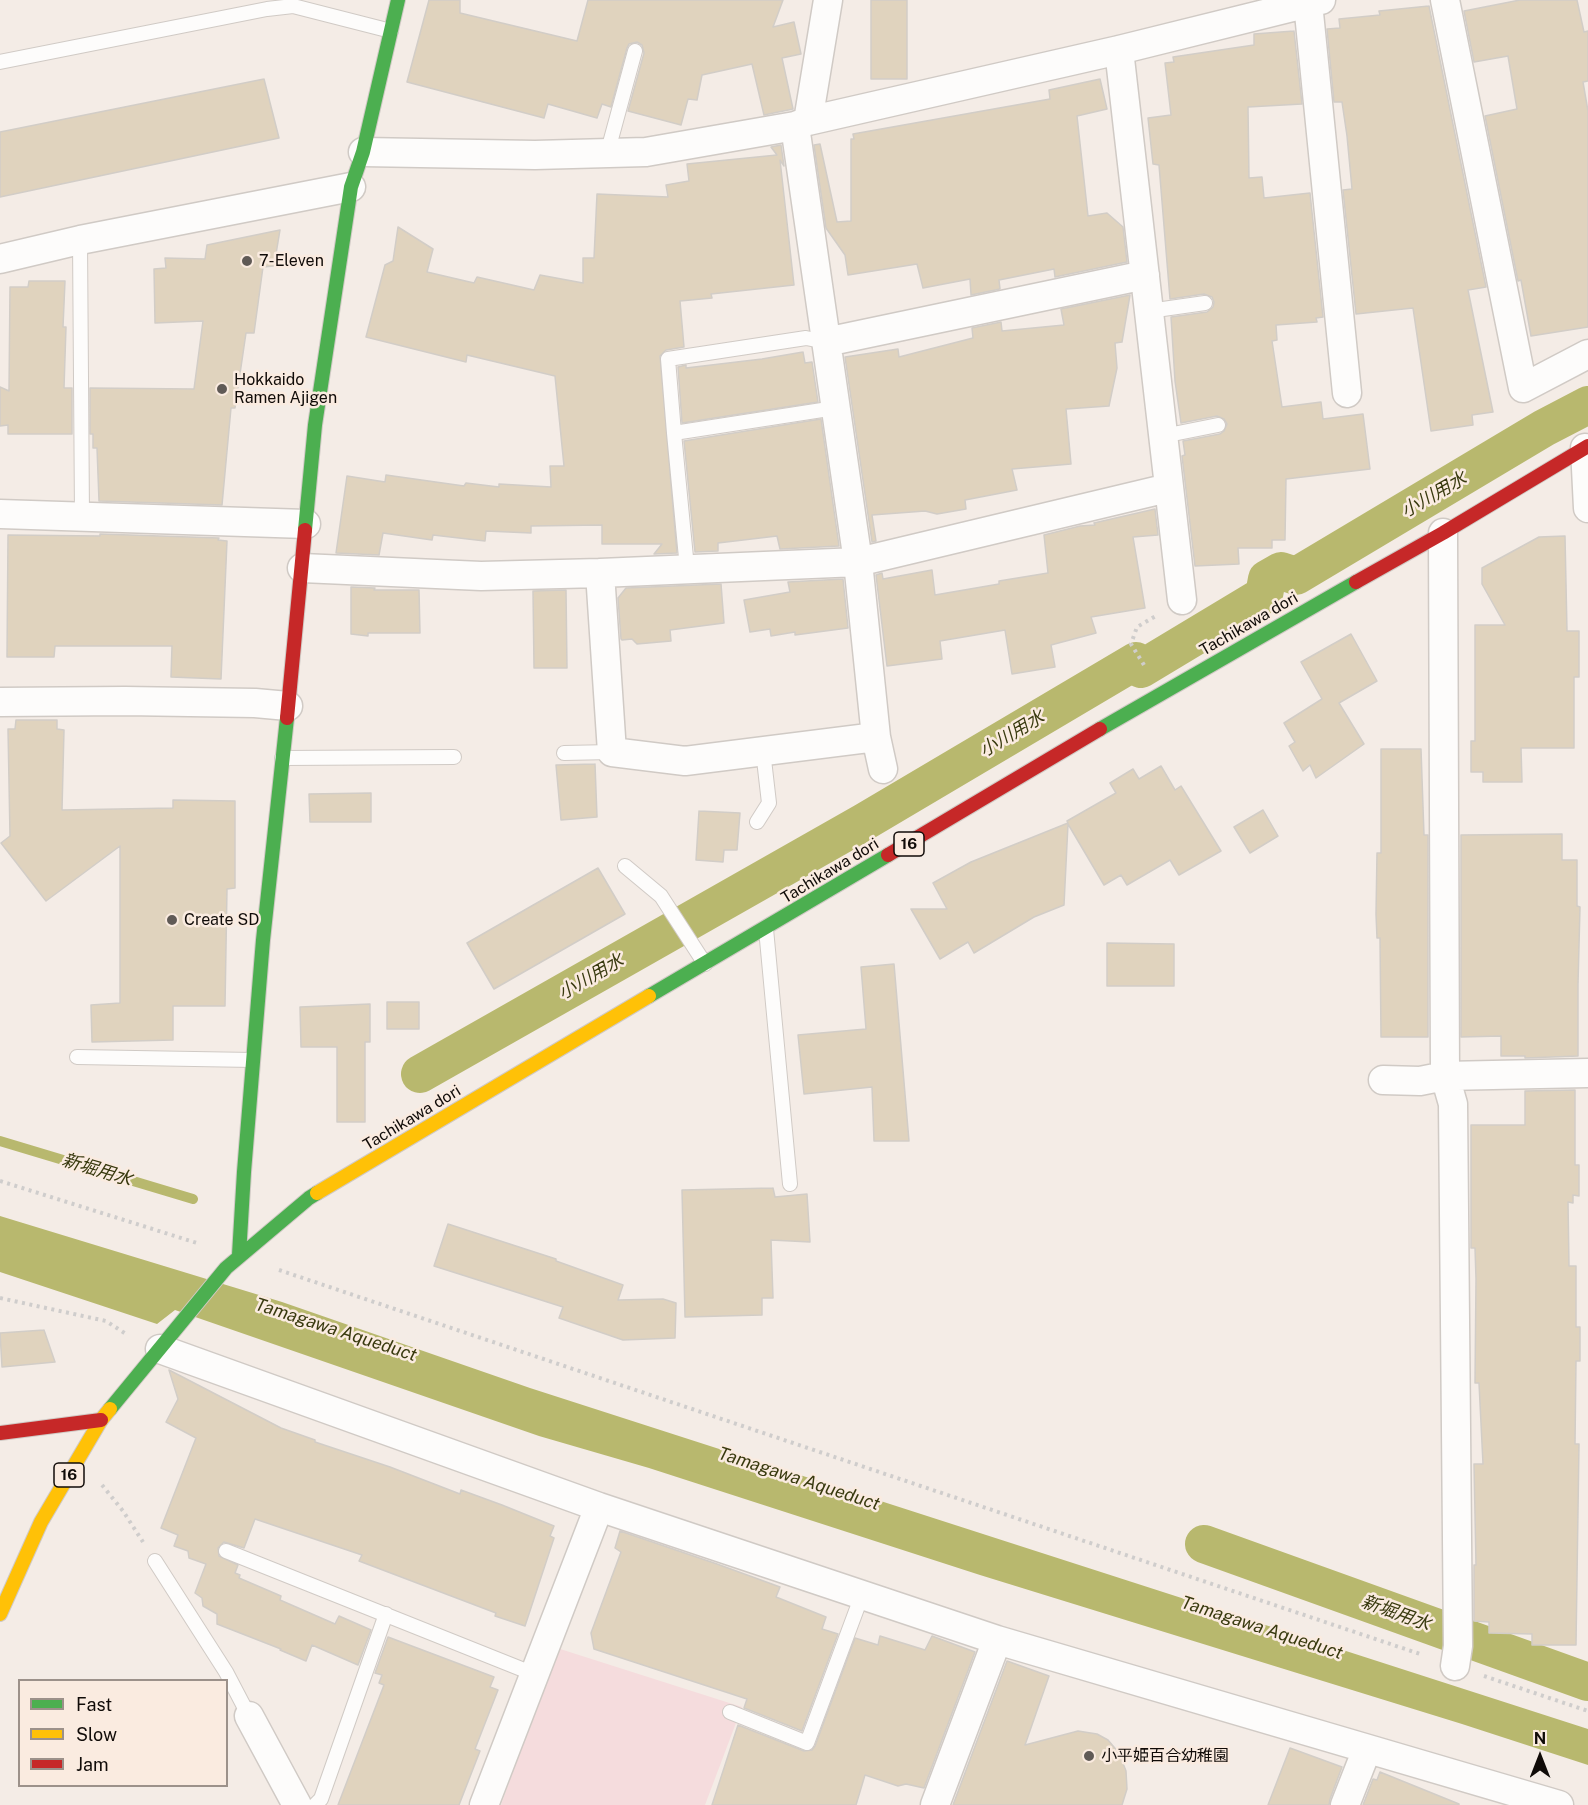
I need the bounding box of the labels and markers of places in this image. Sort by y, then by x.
place label: 7-Eleven [259,251,324,271]
marker: 7-Eleven [240,254,254,268]
place label: Hokkaido Ramen Ajigen [234,370,337,408]
marker: Hokkaido Ramen Ajigen [215,382,229,396]
place label: Create SD [184,910,259,930]
marker: Create SD [165,913,179,927]
place label: 小平姫百合幼稚園 [1101,1746,1229,1766]
marker: 小平姫百合幼稚園 [1082,1749,1096,1763]

